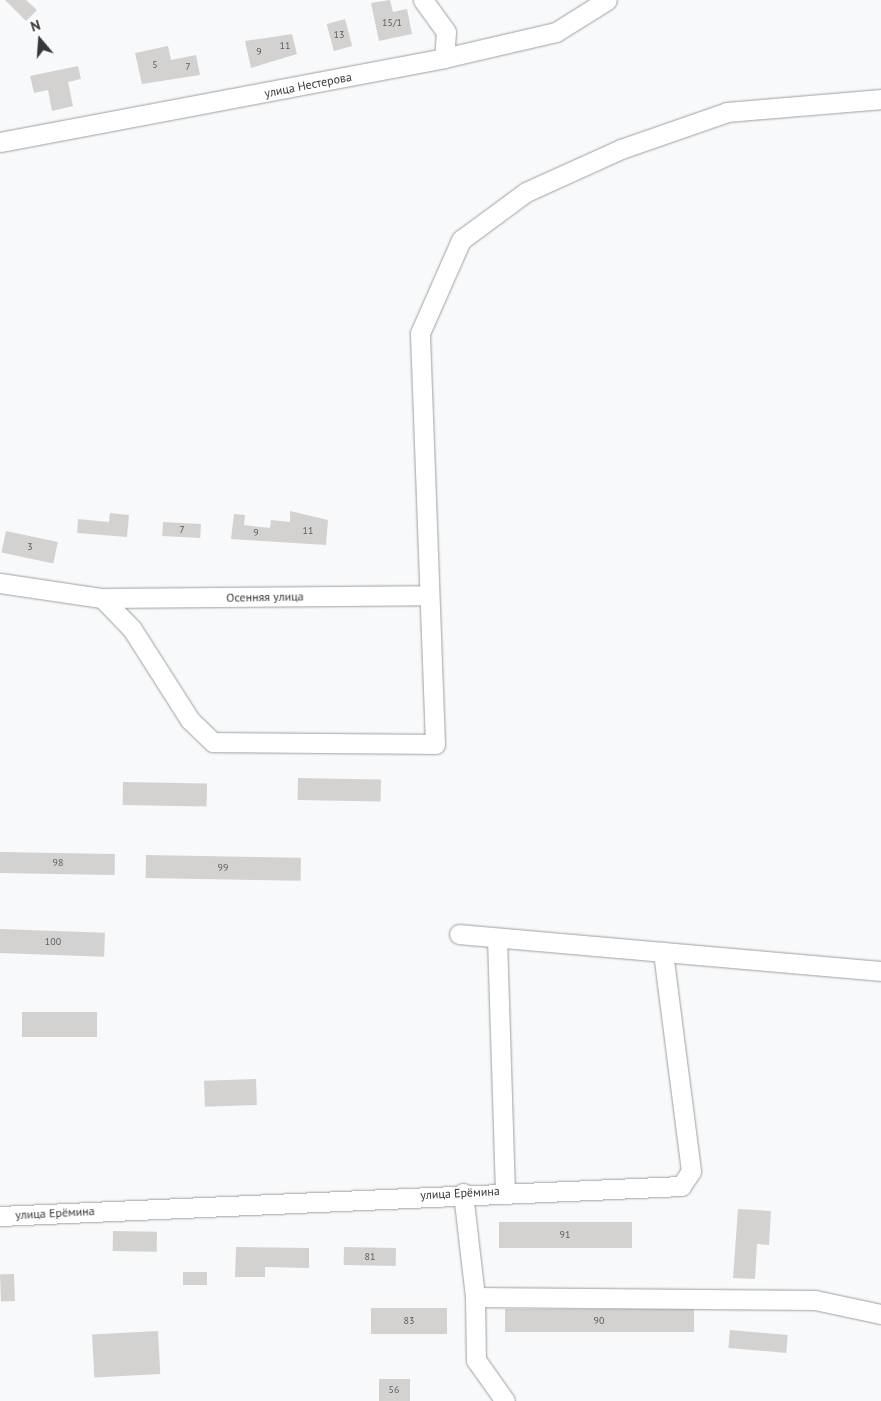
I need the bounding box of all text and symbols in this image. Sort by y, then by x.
north arrow [15,15,65,65]
text: N [28,16,43,36]
house number: 15/1 [382,17,402,29]
house number: 13 [334,29,344,41]
house number: 11 [280,40,290,52]
house number: 9 [256,46,262,58]
house number: 5 [152,59,158,71]
house number: 7 [185,61,191,73]
street label: улица Нестерова [263,69,353,101]
house number: 7 [179,524,185,536]
house number: 11 [303,525,313,537]
house number: 9 [253,527,259,539]
house number: 3 [27,541,33,553]
street label: Осенняя улица [226,589,304,605]
house number: 98 [53,857,63,869]
house number: 99 [218,862,228,874]
house number: 100 [45,936,61,948]
street label: улица Ерёмина [420,1184,500,1202]
street label: улица Ерёмина [15,1204,95,1222]
house number: 91 [560,1229,570,1241]
house number: 81 [365,1251,375,1263]
house number: 83 [404,1315,414,1327]
house number: 90 [594,1315,604,1327]
house number: 56 [389,1384,399,1396]

